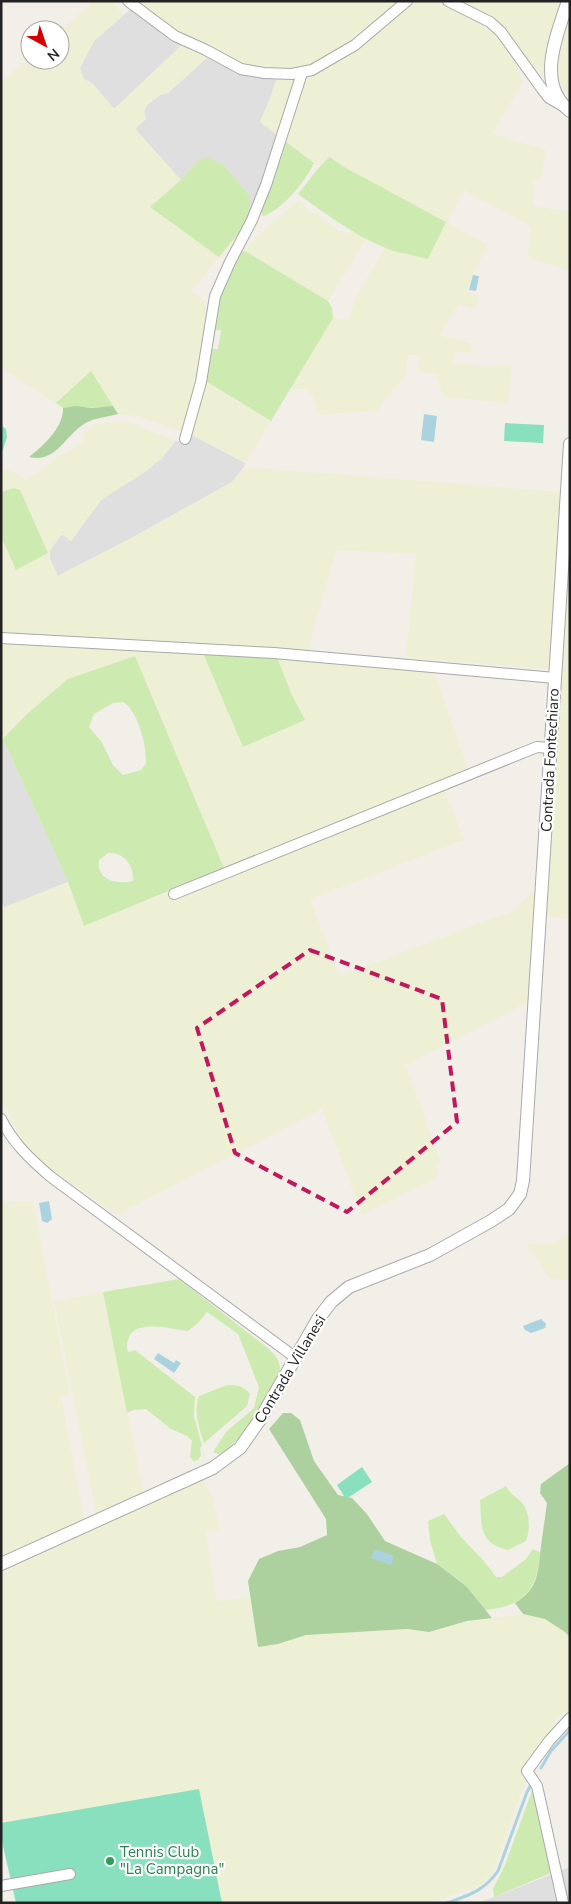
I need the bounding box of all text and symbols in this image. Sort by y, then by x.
north arrow [20,20,70,70]
text: N [43,44,63,65]
street label: Contrada Fontechiaro [536,688,564,832]
street label: Contrada Villanesi [250,1311,330,1427]
place label: Tennis Club "La Campagna" [120,1842,224,1879]
marker: Tennis Club "La Campagna" [104,1855,116,1867]

